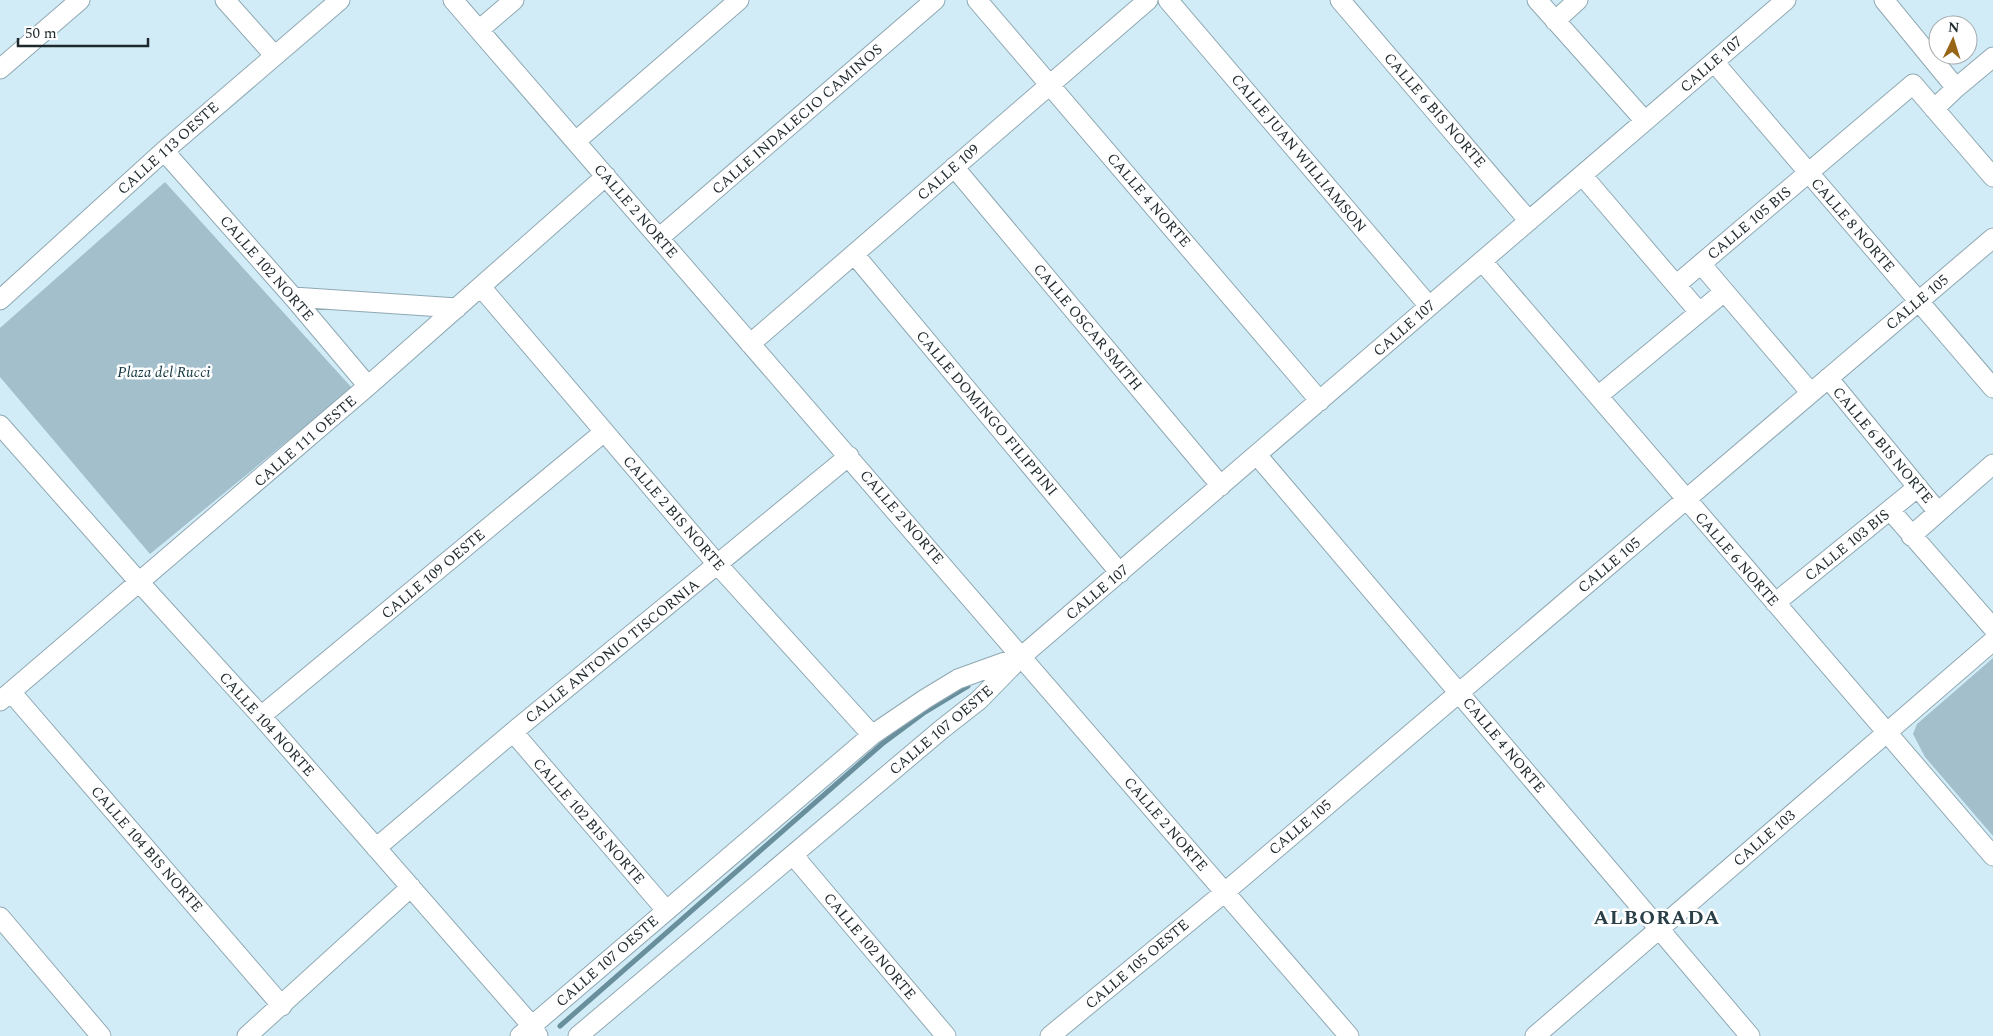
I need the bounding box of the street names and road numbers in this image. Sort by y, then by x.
street label: CALLE 107 [1675,31,1748,98]
street label: CALLE INDALECIO CAMINOS [707,39,888,200]
street label: CALLE 6 BIS NORTE [1378,48,1491,173]
street label: CALLE JUAN WILLIAMSON [1225,69,1372,238]
street label: CALLE 113 OESTE [112,96,224,200]
street label: CALLE 109 [912,139,985,206]
street label: CALLE 4 NORTE [1101,148,1196,253]
street label: CALLE 2 NORTE [588,159,683,264]
street label: CALLE 8 NORTE [1805,173,1900,278]
street label: CALLE 105 BIS [1702,181,1797,266]
street label: CALLE 102 NORTE [214,210,319,326]
street label: CALLE OSCAR SMITH [1027,259,1148,396]
street label: CALLE 105 [1881,269,1954,336]
street label: CALLE 107 [1368,295,1441,362]
street label: CALLE DOMINGO FILIPPINI [910,325,1063,501]
street label: CALLE 6 BIS NORTE [1827,382,1939,509]
street label: CALLE 111 OESTE [249,390,362,493]
street label: CALLE 2 BIS NORTE [617,451,730,576]
street label: CALLE 2 NORTE [854,465,949,570]
street label: CALLE 103 BIS [1800,504,1895,587]
street label: CALLE 6 NORTE [1689,507,1784,612]
street label: CALLE 109 OESTE [376,524,491,625]
street label: CALLE 105 [1573,532,1646,599]
street label: CALLE 107 [1061,559,1134,626]
street label: CALLE ANTONIO TISCORNIA [520,574,705,729]
street label: CALLE 104 NORTE [213,667,320,782]
street label: CALLE 107 OESTE [884,680,999,781]
street label: CALLE 4 NORTE [1457,692,1551,798]
street label: CALLE 102 BIS NORTE [527,753,650,890]
street label: CALLE 2 NORTE [1118,772,1213,877]
street label: CALLE 104 BIS NORTE [85,781,208,918]
street label: CALLE 105 [1264,794,1337,861]
street label: CALLE 103 [1728,804,1801,872]
street label: CALLE 102 NORTE [818,888,922,1005]
street label: CALLE 107 OESTE [551,910,664,1013]
street label: CALLE 105 OESTE [1080,914,1195,1015]

